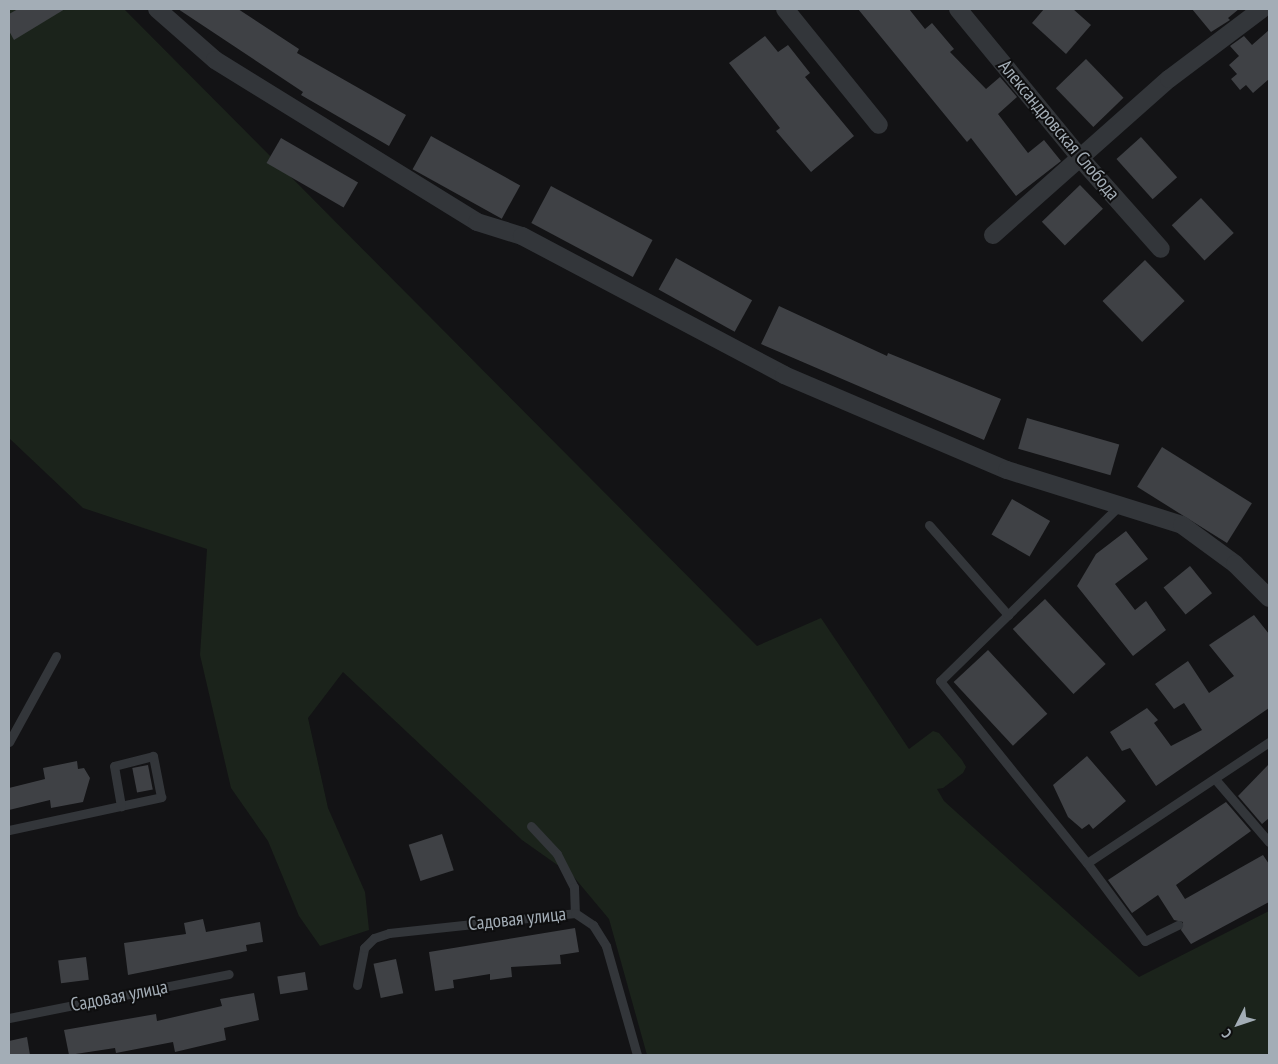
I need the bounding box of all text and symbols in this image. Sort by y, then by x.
street label: Александровская Слобода [994,55,1124,205]
street label: Садовая улица [467,903,567,935]
street label: Садовая улица [69,975,169,1017]
north arrow [1213,999,1263,1049]
text: С [1218,1026,1236,1042]

